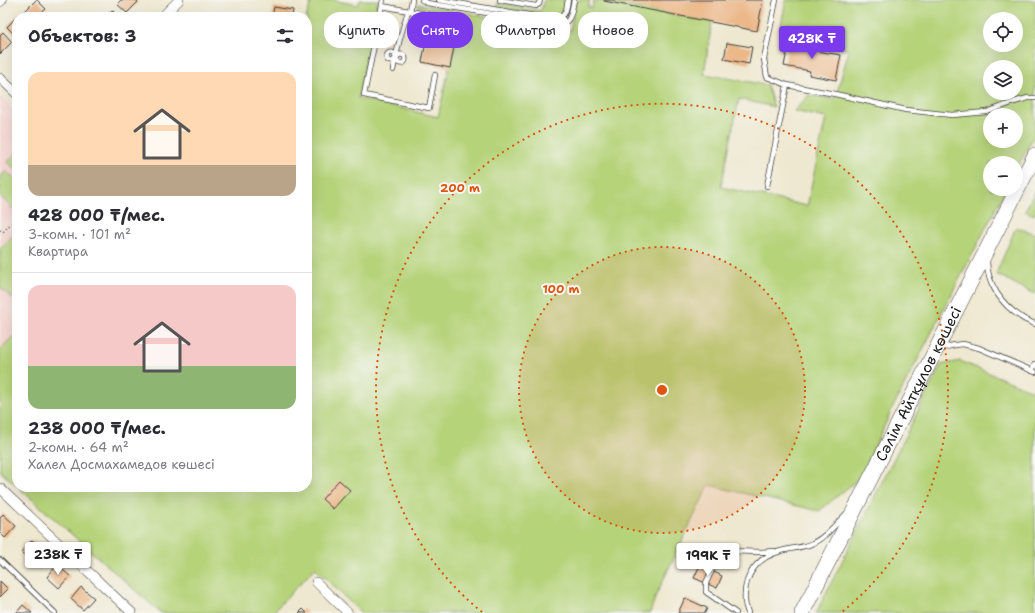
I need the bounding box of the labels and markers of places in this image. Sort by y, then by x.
pin: 428K ₸ [779,26,845,60]
centre of rings [655,383,669,397]
pin: 238K ₸ [25,542,91,576]
pin: 199K ₸ [675,543,741,577]

